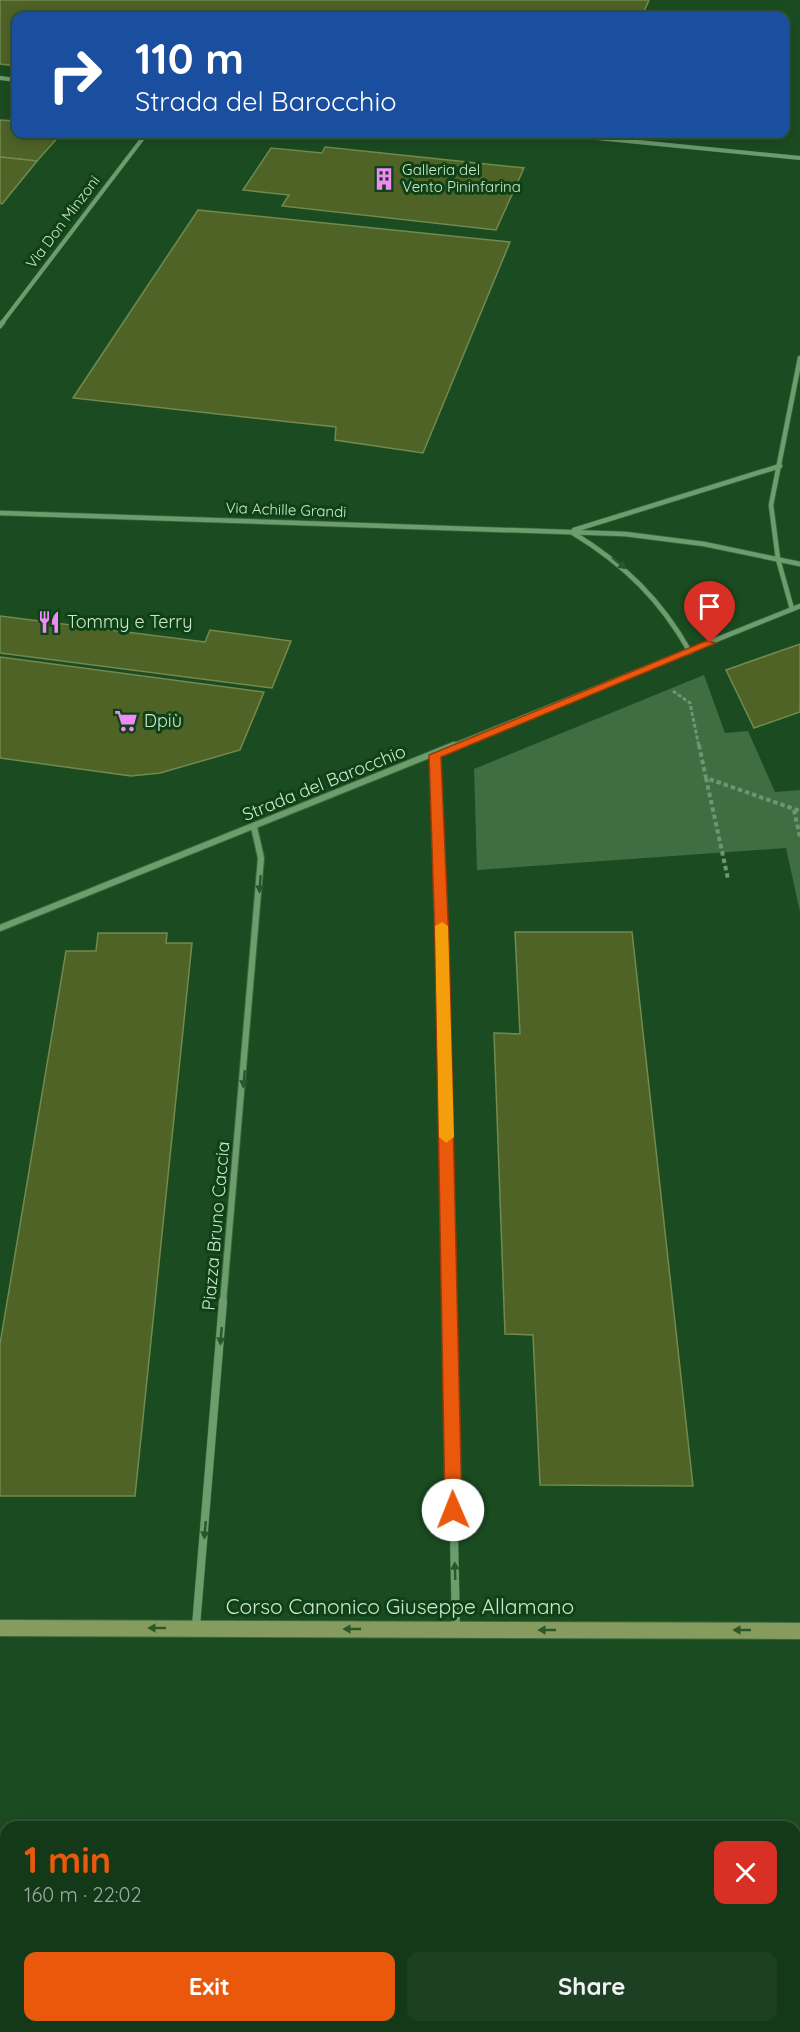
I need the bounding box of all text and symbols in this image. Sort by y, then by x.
text: 110 m [135,32,244,85]
icon: right [36,36,114,114]
text: Strada del Barocchio [135,84,397,118]
place label: Galleria del Vento Pininfarina [402,160,521,196]
building icon: Galleria del Vento Pininfarina [371,166,397,192]
street label: Via Don Minzoni [22,172,104,272]
street label: Via Achille Grandi [225,498,347,521]
one-way arrow [612,556,627,569]
pin [684,581,735,643]
icon: arrive [693,590,726,623]
restaurant icon: Tommy e Terry [36,609,62,635]
place label: Tommy e Terry [67,610,193,633]
supermarket icon: Dpiù [113,708,139,734]
place label: Dpiù [144,709,182,732]
street label: Strada del Barocchio [239,739,409,826]
one-way arrow [255,875,264,894]
one-way arrow [239,1069,248,1088]
street label: Piazza Bruno Caccia [197,1140,234,1311]
one-way arrow [216,1326,226,1345]
position arrow [421,1478,485,1542]
one-way arrow [200,1521,210,1540]
one-way arrow [450,1562,460,1581]
street label: Corso Canonico Giuseppe Allamano [226,1593,574,1619]
one-way arrow [147,1623,166,1633]
one-way arrow [342,1624,361,1634]
one-way arrow [537,1625,556,1635]
one-way arrow [732,1625,751,1635]
text: 1 min [24,1837,111,1882]
button: close [714,1841,777,1904]
text: 160 m · 22:02 [24,1882,141,1907]
button: Exit [24,1952,395,2021]
button: Share [407,1952,777,2021]

